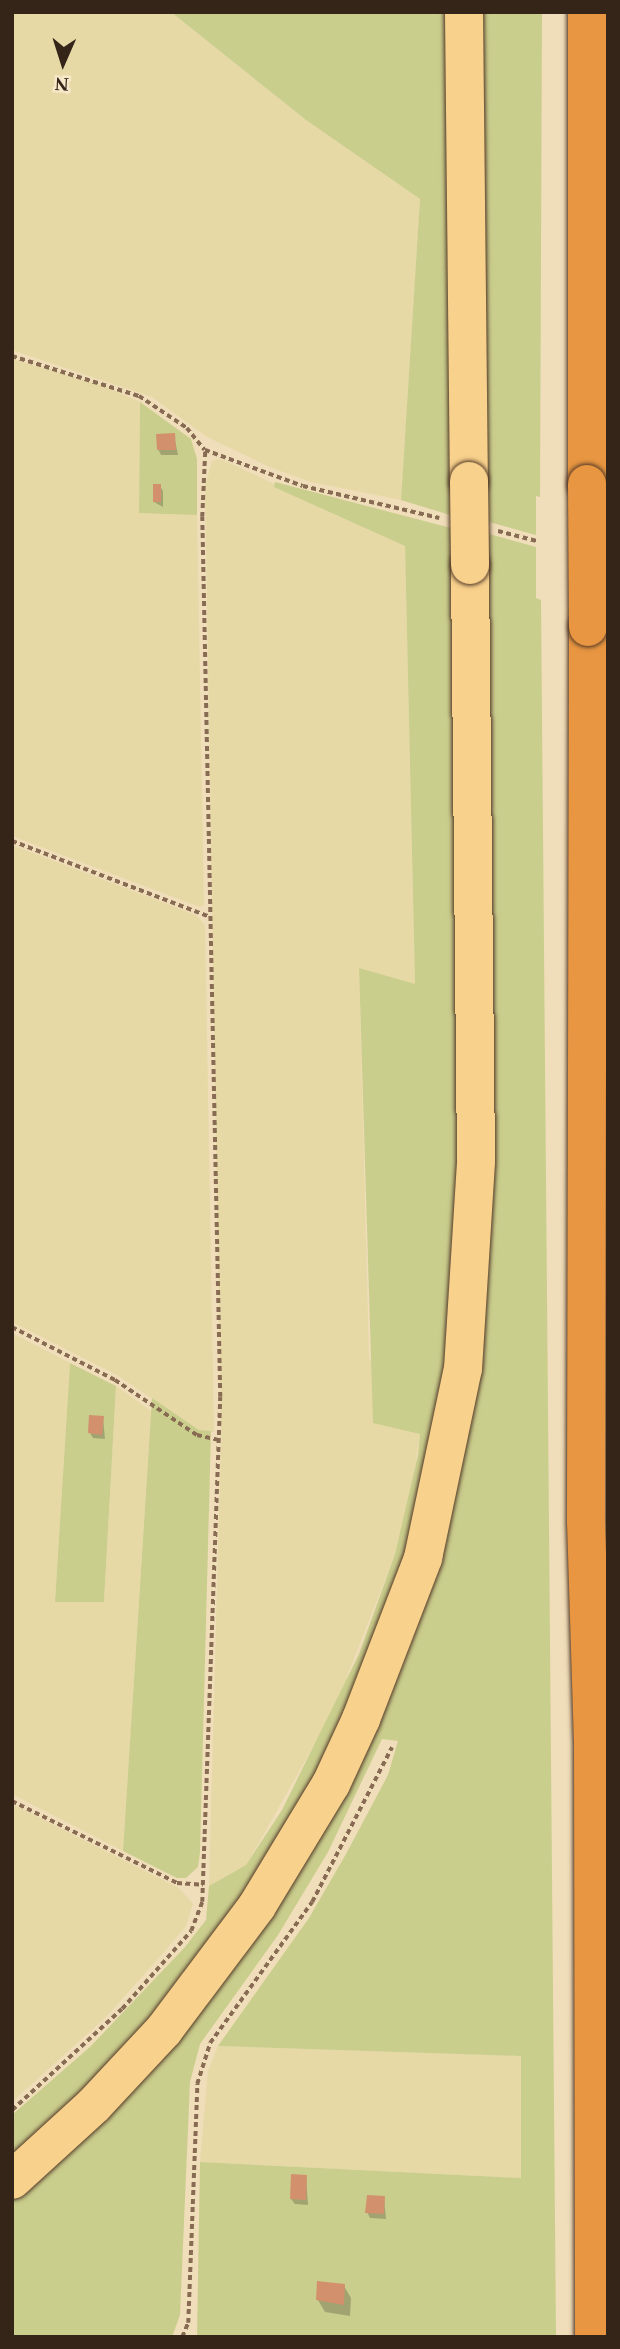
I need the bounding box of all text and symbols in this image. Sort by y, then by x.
north arrow [28,28,98,98]
text: N [54,74,69,95]

